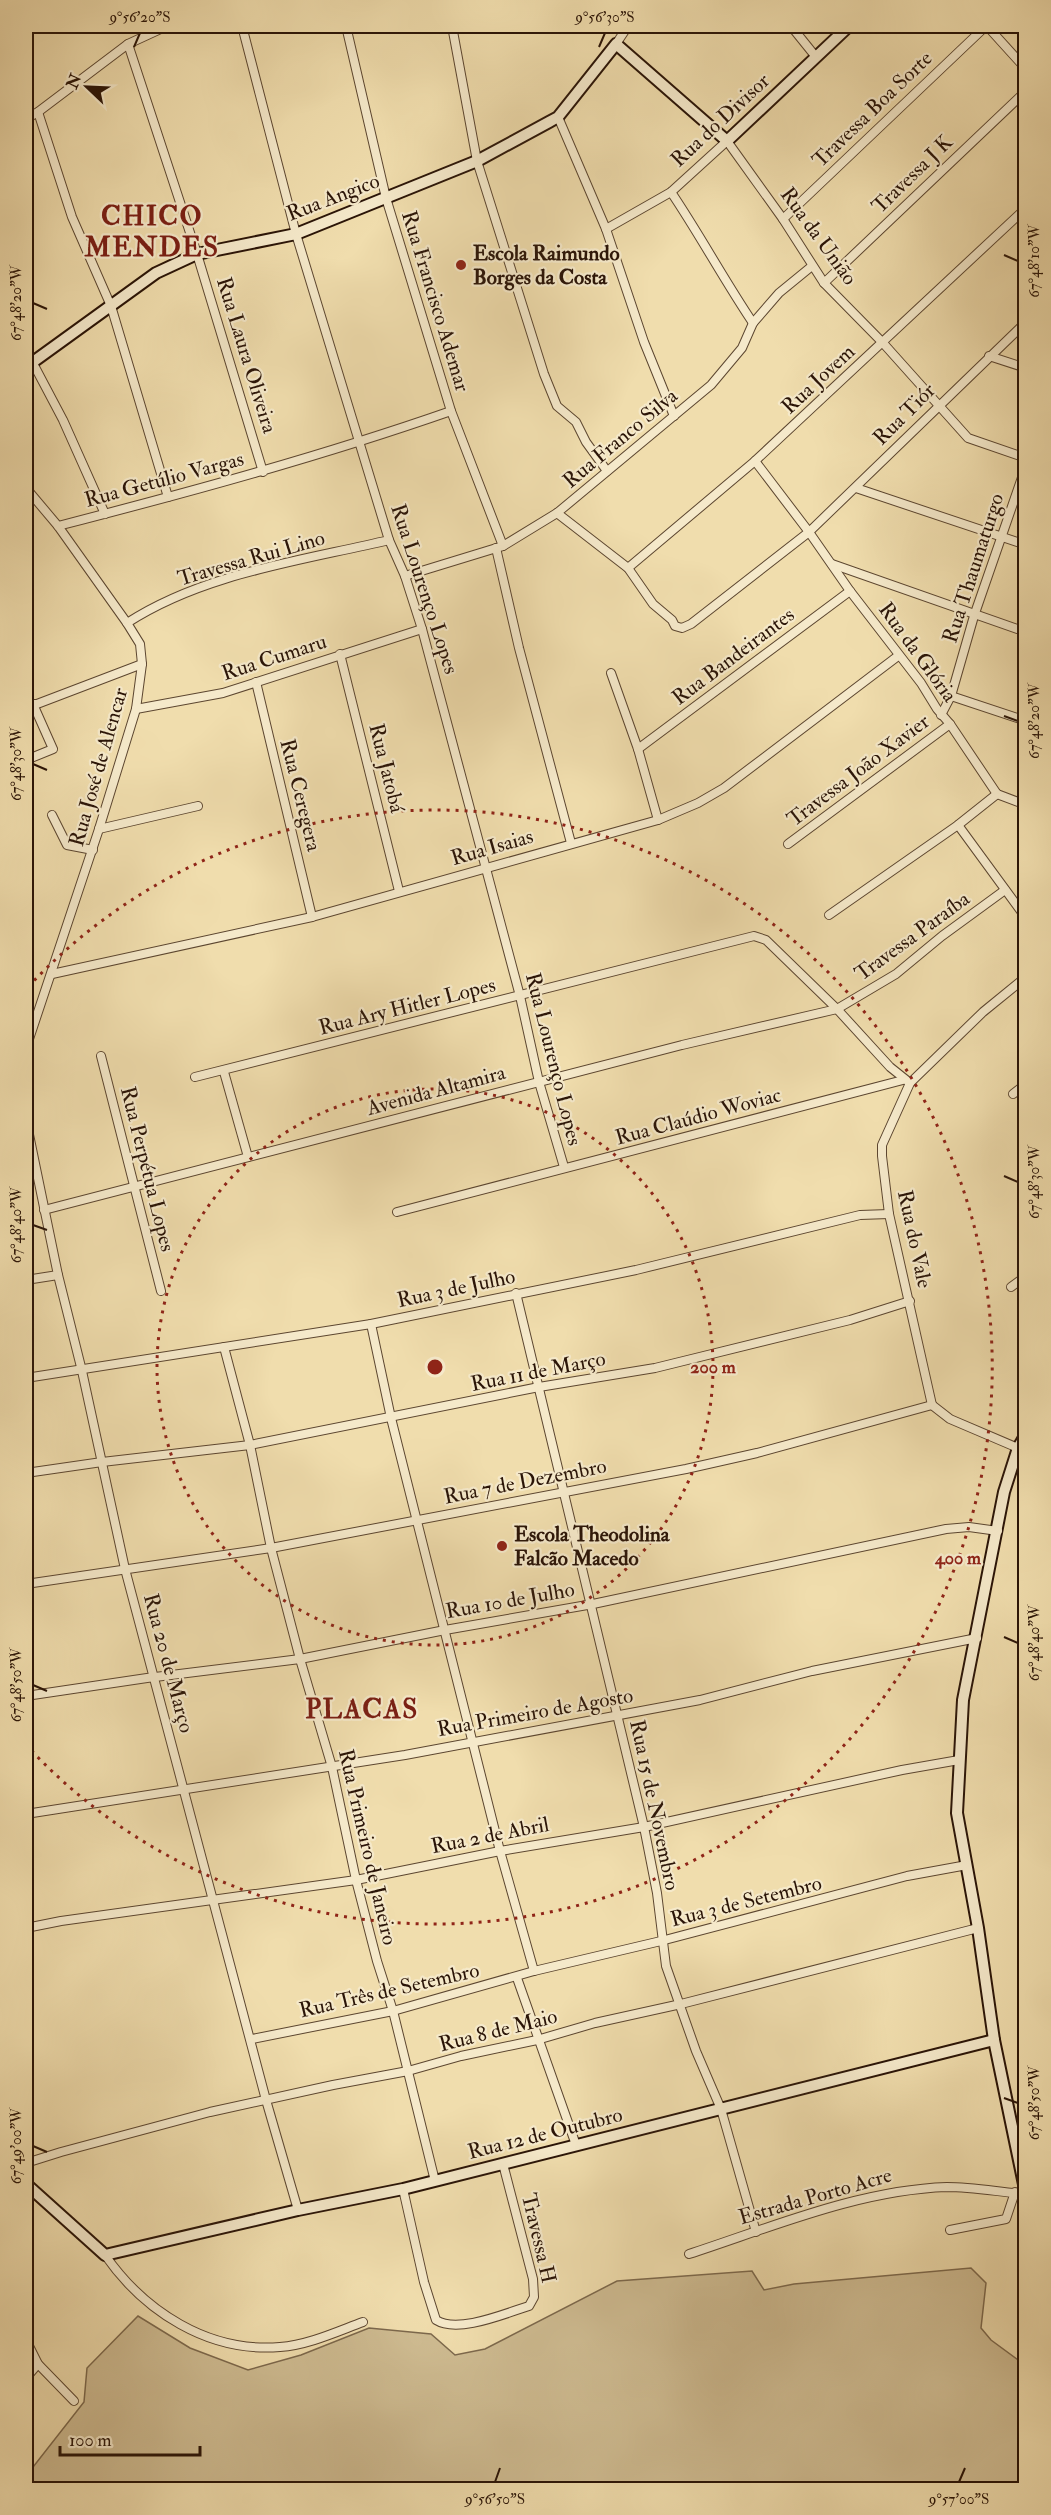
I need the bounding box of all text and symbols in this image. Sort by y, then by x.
text: 9°56'20"S [108,8,171,27]
text: 9°56'30"S [574,8,635,27]
street label: Travessa Boa Sorte [807,45,938,173]
north arrow [57,57,117,117]
street label: Rua do Divisor [665,67,776,173]
text: N [62,70,86,93]
street label: Travessa J K [866,129,959,220]
street label: Rua Angico [283,167,383,227]
street label: Rua da União [774,182,863,291]
district label: CHICO MENDES [84,200,219,264]
street label: Rua Francisco Ademar [395,207,476,395]
text: 67°48'10"W [1025,224,1044,298]
place label: Escola Raimundo Borges da Costa [473,240,620,291]
marker: Escola Raimundo Borges da Costa [454,258,468,272]
text: 67°48'20"W [7,264,26,341]
street label: Rua Laura Oliveira [210,274,283,437]
street label: Rua Jovem [776,339,861,420]
street label: Rua Tiór [867,377,941,451]
street label: Rua Franco Silva [557,382,684,494]
street label: Rua Getúlio Vargas [81,445,247,514]
street label: Rua Thaumaturgo [937,490,1010,646]
street label: Rua Lourenço Lopes [384,501,465,678]
street label: Travessa Rui Lino [174,525,328,592]
street label: Rua da Glória [872,597,963,708]
street label: Rua Bandeirantes [667,602,800,711]
street label: Rua Cumaru [218,628,330,687]
text: 67°48'20"W [1025,682,1044,759]
street label: Rua José de Alencar [63,684,134,850]
street label: Travessa João Xavier [782,708,935,833]
street label: Rua Jatobá [362,721,411,816]
text: 67°48'30"W [7,726,26,801]
street label: Rua Ceregera [274,736,328,855]
street label: Rua Isaias [448,823,536,872]
street label: Travessa Paraíba [849,885,975,987]
street label: Rua Lourenço Lopes [519,970,588,1148]
street label: Rua Ary Hitler Lopes [316,971,498,1042]
street label: Avenida Altamira [363,1059,509,1122]
street label: Rua Claúdio Woviac [612,1081,784,1152]
street label: Rua Perpétua Lopes [114,1084,181,1254]
text: 67°48'30"W [1025,1144,1044,1219]
text: 67°48'40"W [7,1186,26,1263]
street label: Rua do Vale [891,1188,938,1291]
street label: Rua 3 de Julho [395,1263,518,1314]
street label: Rua 11 de Março [468,1345,608,1398]
text: 200 m [690,1356,737,1379]
centre of rings [425,1357,445,1377]
street label: Rua 7 de Dezembro [441,1452,609,1511]
place label: Escola Theodolina Falcão Macedo [514,1521,671,1572]
marker: Escola Theodolina Falcão Macedo [495,1539,509,1553]
text: 400 m [934,1547,982,1570]
street label: Rua 10 de Julho [444,1576,577,1625]
street label: Rua 20 de Março [137,1590,200,1736]
text: 67°48'40"W [1025,1604,1044,1681]
text: 67°48'50"W [7,1647,26,1722]
street label: Rua Primeiro de Agosto [435,1682,635,1743]
district label: PLACAS [305,1693,419,1726]
street label: Rua 15 de Novembro [623,1717,686,1893]
street label: Rua Primeiro de Janeiro [332,1746,403,1948]
street label: Rua 2 de Abril [429,1811,552,1860]
street label: Rua 3 de Setembro [668,1870,825,1933]
street label: Rua Três de Setembro [296,1957,482,2024]
street label: Rua 8 de Maio [436,2003,560,2058]
text: 67°48'50"W [1025,2065,1044,2140]
street label: Rua 12 de Outubro [465,2101,625,2166]
text: 67°49'00"W [7,2107,26,2184]
street label: Estrada Porto Acre [735,2162,895,2231]
street label: Travessa H [515,2190,562,2286]
scale bar [60,2419,200,2457]
text: 100 m [69,2429,112,2452]
text: 9°56'50"S [464,2490,525,2509]
text: 9°57'00"S [928,2490,989,2509]

